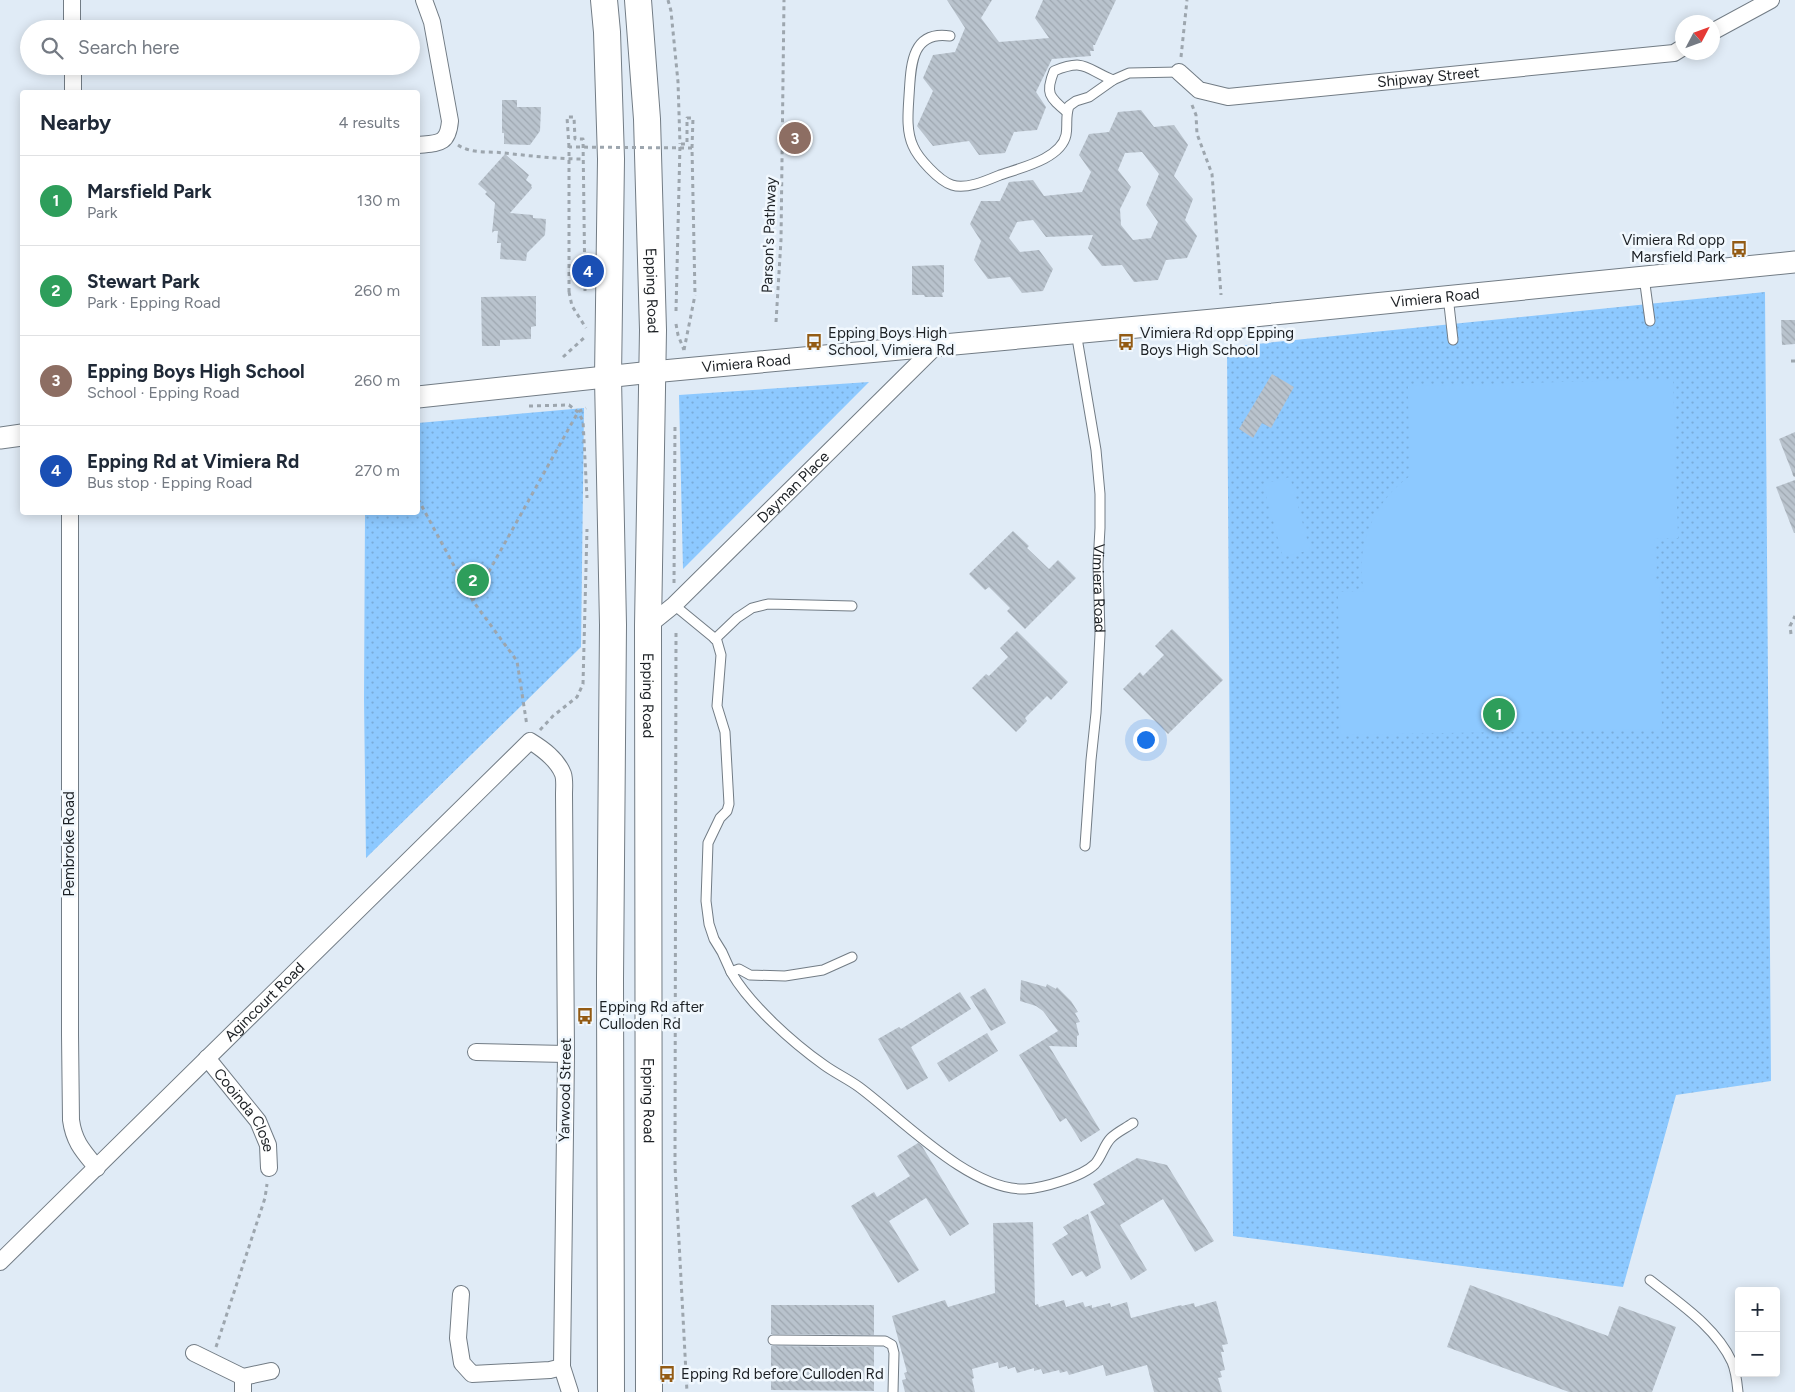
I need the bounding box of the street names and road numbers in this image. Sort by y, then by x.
street label: Shipway Street [1376,63,1481,91]
street label: Parson's Pathway [758,177,780,293]
street label: Epping Road [642,248,662,334]
street label: Vimiera Road [1390,285,1481,311]
street label: Vimiera Road [701,350,792,376]
street label: Dayman Place [753,448,833,527]
street label: Vimiera Road [1089,543,1109,633]
street label: Epping Road [639,653,657,738]
street label: Pembroke Road [60,791,78,897]
street label: Agincourt Road [221,959,308,1045]
street label: Yarwood Street [555,1037,575,1142]
street label: Epping Road [640,1058,658,1143]
street label: Cooinda Close [210,1065,277,1152]

